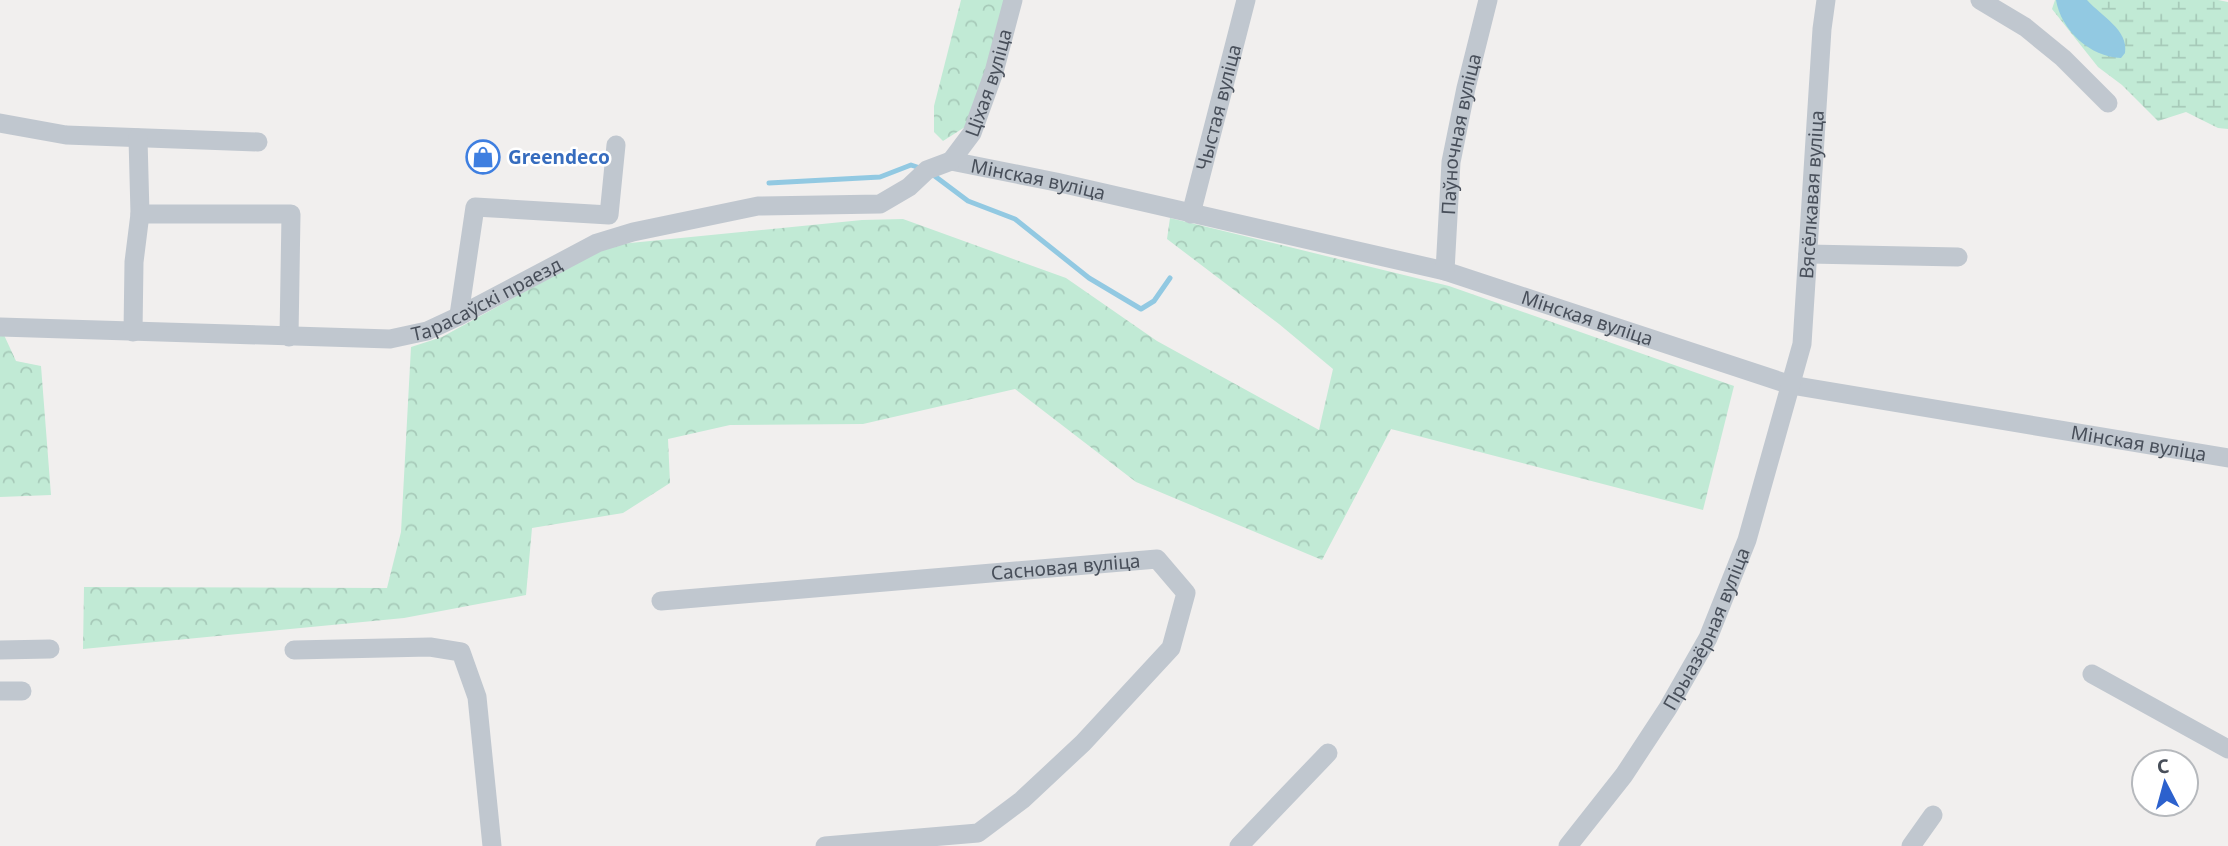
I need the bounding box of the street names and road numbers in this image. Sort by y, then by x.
street label: Ціхая вуліца [959,26,1018,140]
street label: Чыстая вуліца [1190,42,1247,173]
street label: Паўночная вуліца [1435,51,1487,216]
street label: Вясёлкавая вуліца [1793,109,1830,280]
street label: Мінская вуліца [969,152,1108,206]
street label: Тарасаўскі праезд [409,251,567,347]
street label: Мінская вуліца [1518,284,1656,352]
street label: Мінская вуліца [2069,419,2208,467]
street label: Прыазёрная вуліца [1657,543,1756,715]
street label: Сасновая вуліца [990,547,1141,586]

